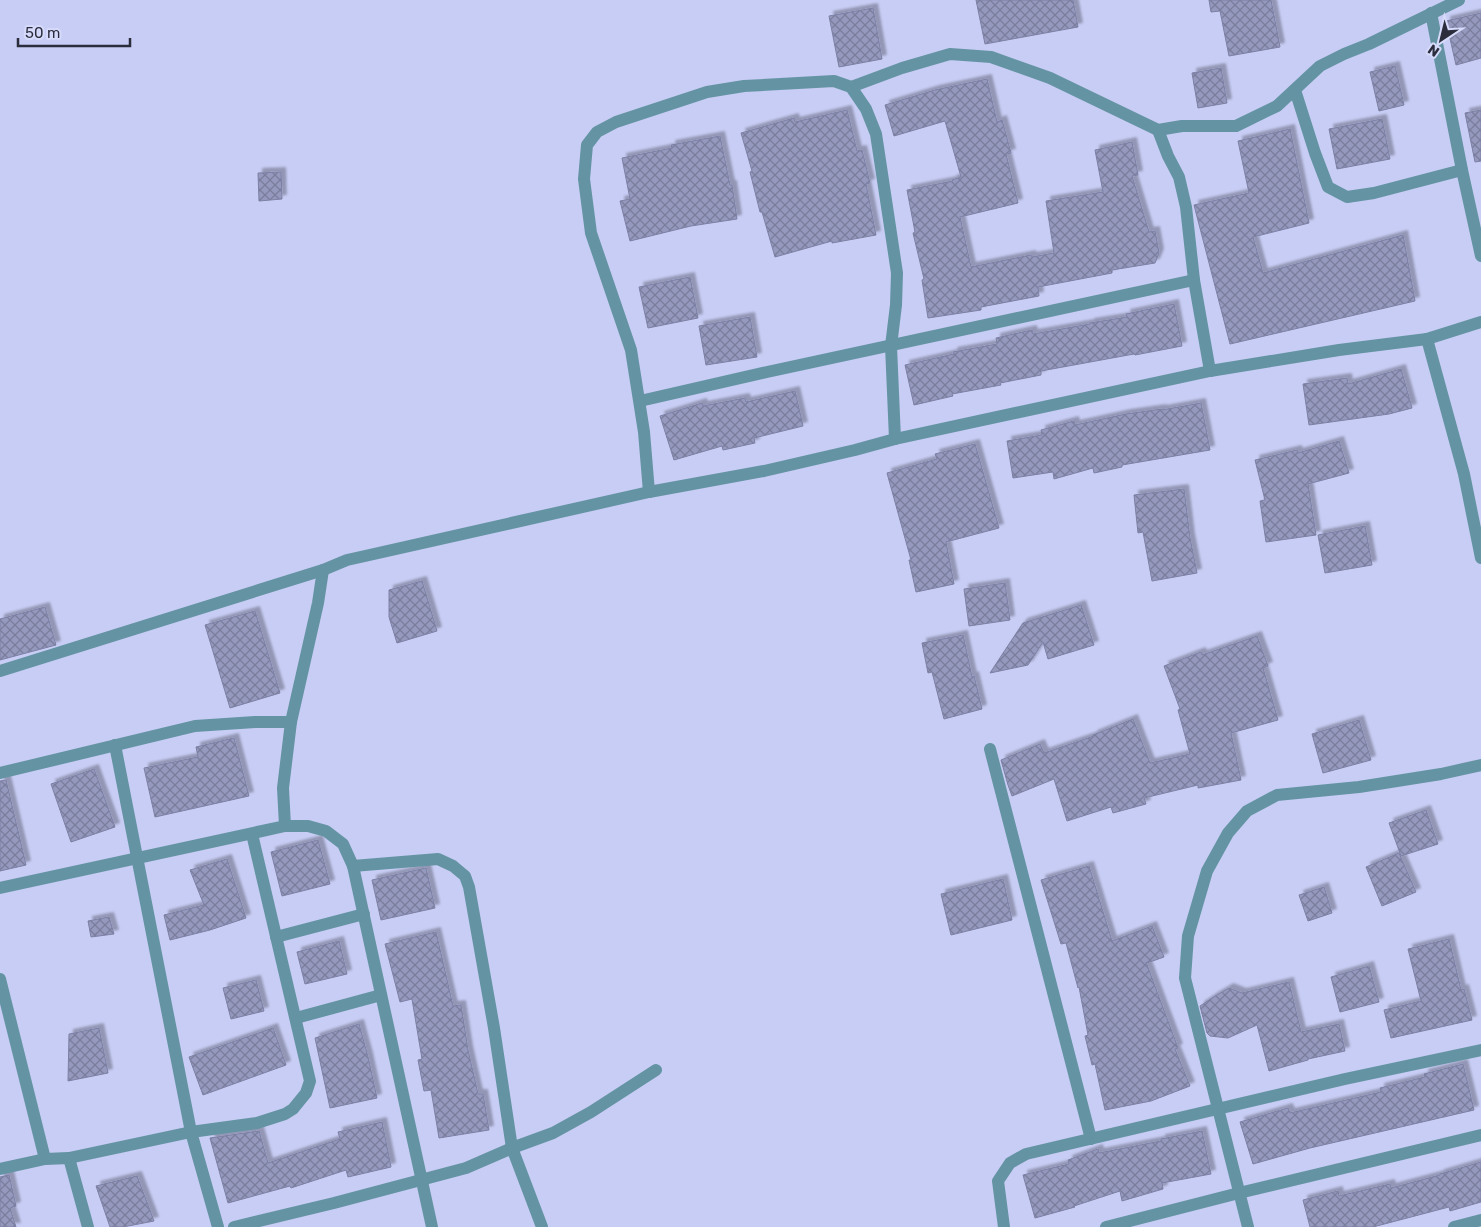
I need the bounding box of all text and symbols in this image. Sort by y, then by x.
scale bar [18,15,130,47]
north arrow [1416,15,1466,65]
text: 50 m [25,24,60,42]
text: N [1425,40,1443,60]

